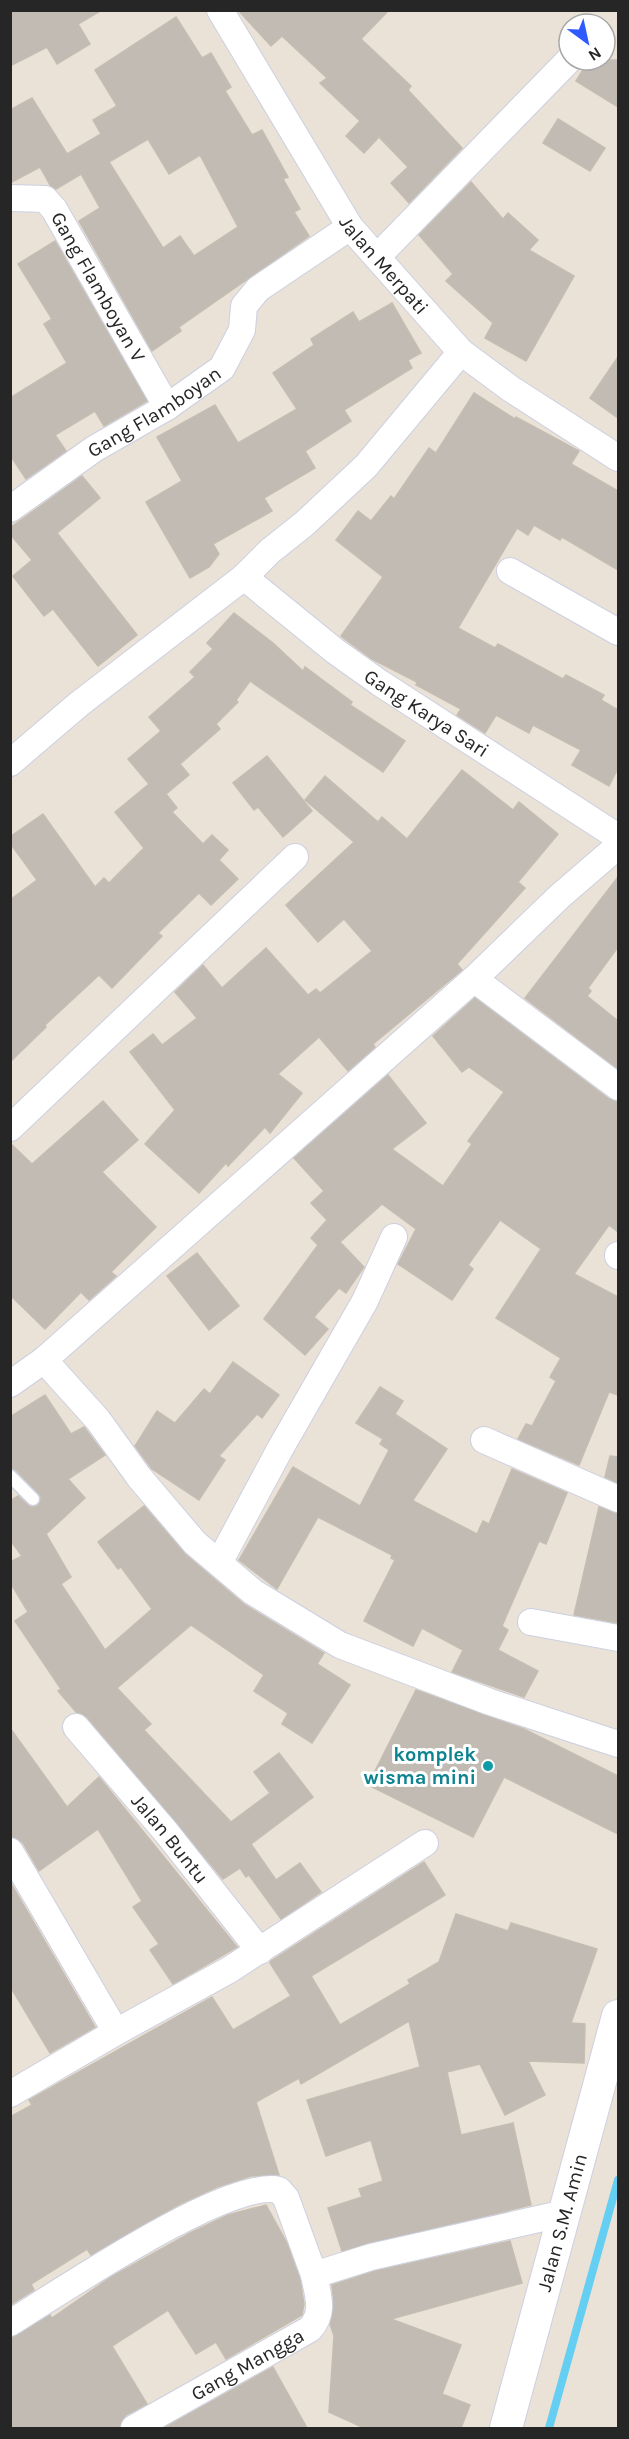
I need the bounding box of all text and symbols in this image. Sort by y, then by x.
north arrow [557,12,617,72]
text: N [585,43,605,65]
street label: Gang Flamboyan V [46,208,150,366]
street label: Jalan Merpati [334,212,433,319]
street label: Gang Flamboyan [84,362,225,462]
street label: Gang Karya Sari [360,665,493,762]
place label: komplek wisma mini [363,1743,476,1789]
marker: komplek wisma mini [481,1759,495,1773]
street label: Jalan Buntu [126,1789,213,1888]
street label: Jalan S.M. Amin [533,2151,592,2294]
street label: Gang Mangga [187,2324,308,2406]

